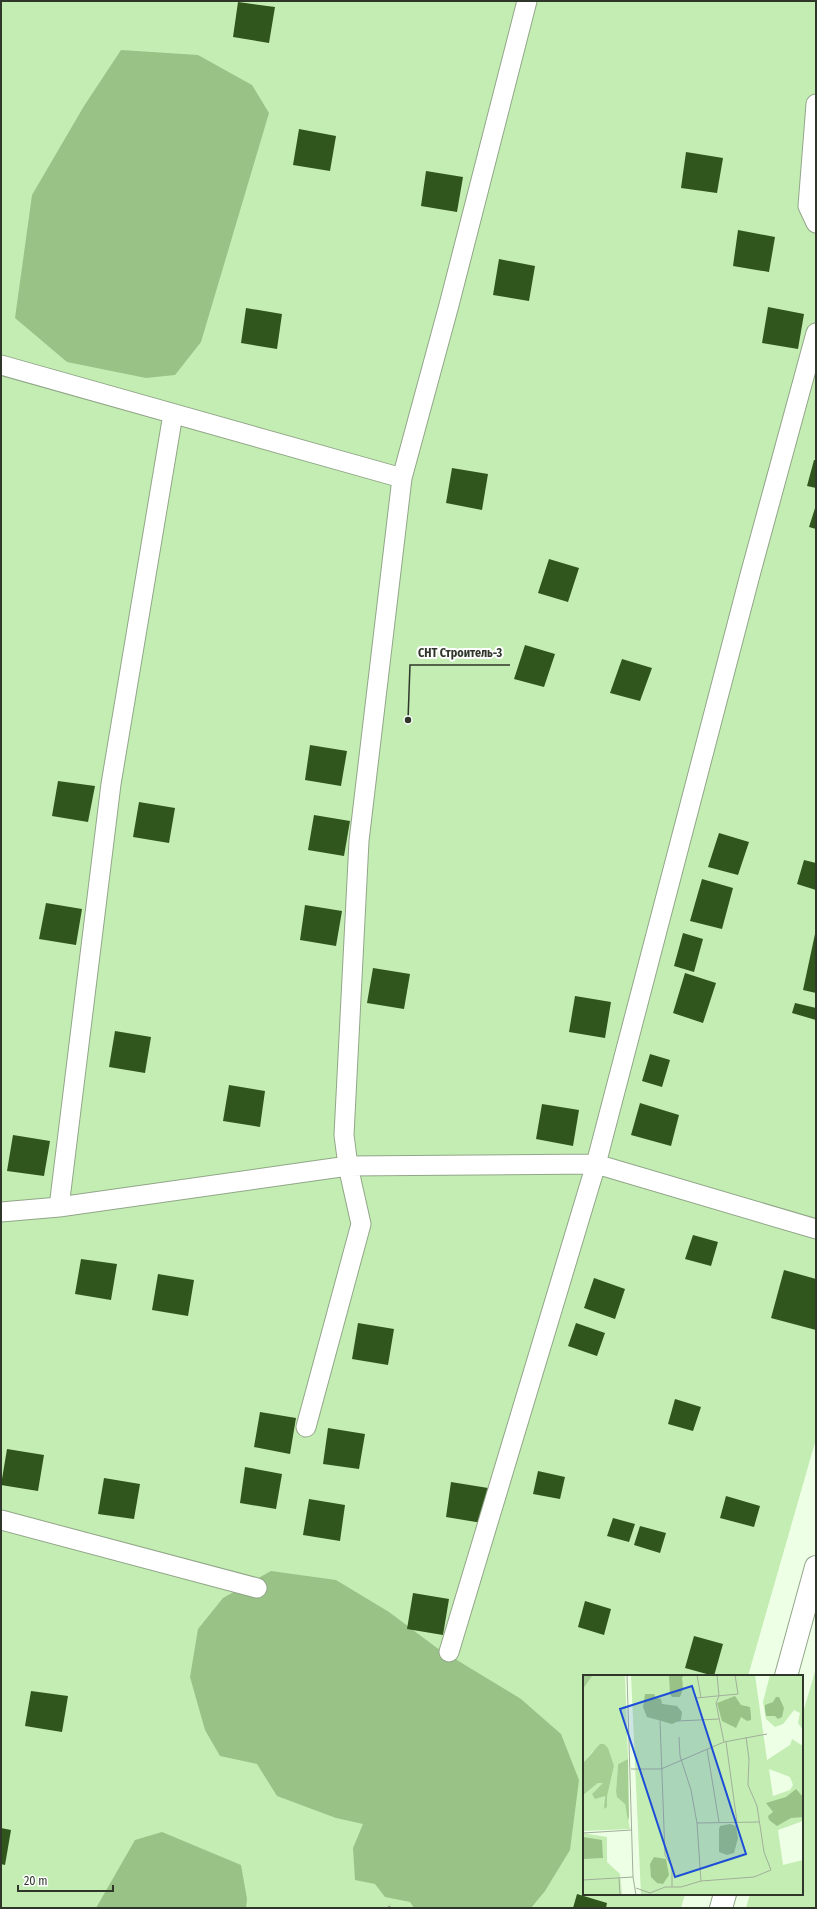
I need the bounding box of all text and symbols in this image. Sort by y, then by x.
callout: СНТ Строитель-3 [410,641,510,665]
text: СНТ Строитель-3 [418,646,502,660]
inset map [583,1675,803,1895]
scale bar [18,1867,113,1893]
text: 20 m [24,1874,48,1888]

